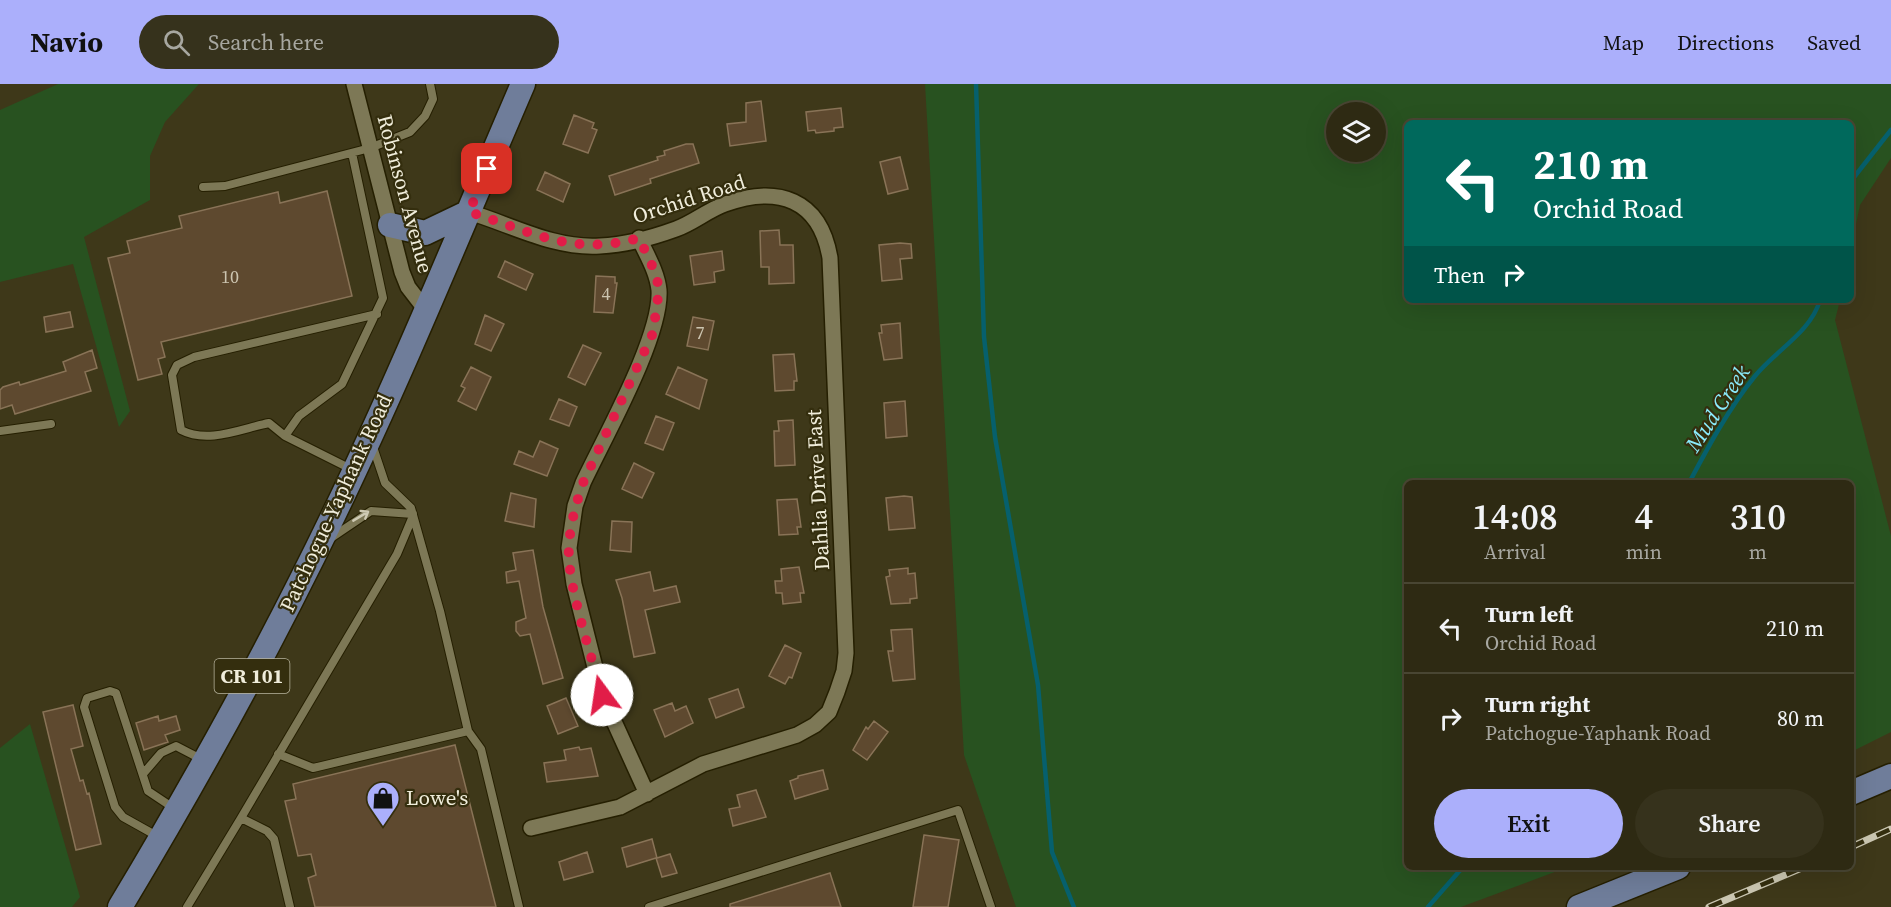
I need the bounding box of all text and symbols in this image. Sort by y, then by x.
search box [139,15,559,69]
text: Navio [30,23,103,61]
icon: search [160,26,193,59]
text: Search here [208,27,324,57]
text: Map [1603,28,1644,57]
text: Directions [1677,28,1774,57]
text: Saved [1807,28,1861,57]
map controls [1326,102,1386,162]
button: layers [1326,102,1386,162]
street label: Robinson Avenue [370,111,441,276]
text: 210 m [1533,135,1648,193]
pin [461,143,512,194]
icon: left [1434,144,1512,222]
icon: arrive [470,152,503,185]
street label: Orchid Road [629,167,749,230]
text: Orchid Road [1533,190,1683,227]
icon: right [1497,258,1530,291]
text: Then [1434,260,1485,290]
house number: 10 [221,264,239,289]
house number: 4 [602,281,611,306]
house number: 7 [696,320,705,345]
water label: Mud Creek [1677,358,1757,458]
street label: Patchogue-Yaphank Road [272,389,399,616]
street label: Dahlia Drive East [799,409,836,571]
text: 14:08 [1472,492,1558,541]
text: 4 [1634,492,1653,541]
text: 310 [1730,492,1786,541]
one-way arrow [352,510,369,522]
text: Arrival [1484,538,1546,566]
text: min [1626,538,1662,566]
text: m [1749,538,1767,566]
text: Turn left [1485,599,1573,629]
icon: left [1434,612,1467,645]
text: 210 m [1766,613,1824,643]
text: Orchid Road [1485,629,1596,657]
road number: CR 101 [214,659,290,693]
position arrow [570,663,634,727]
text: Turn right [1485,689,1590,719]
icon: right [1434,702,1467,735]
text: 80 m [1777,703,1824,733]
text: Patchogue-Yaphank Road [1485,719,1711,747]
shop icon: Lowe's [365,780,401,827]
place label: Lowe's [406,783,468,812]
button: Exit [1434,789,1623,858]
button: Share [1635,789,1824,858]

